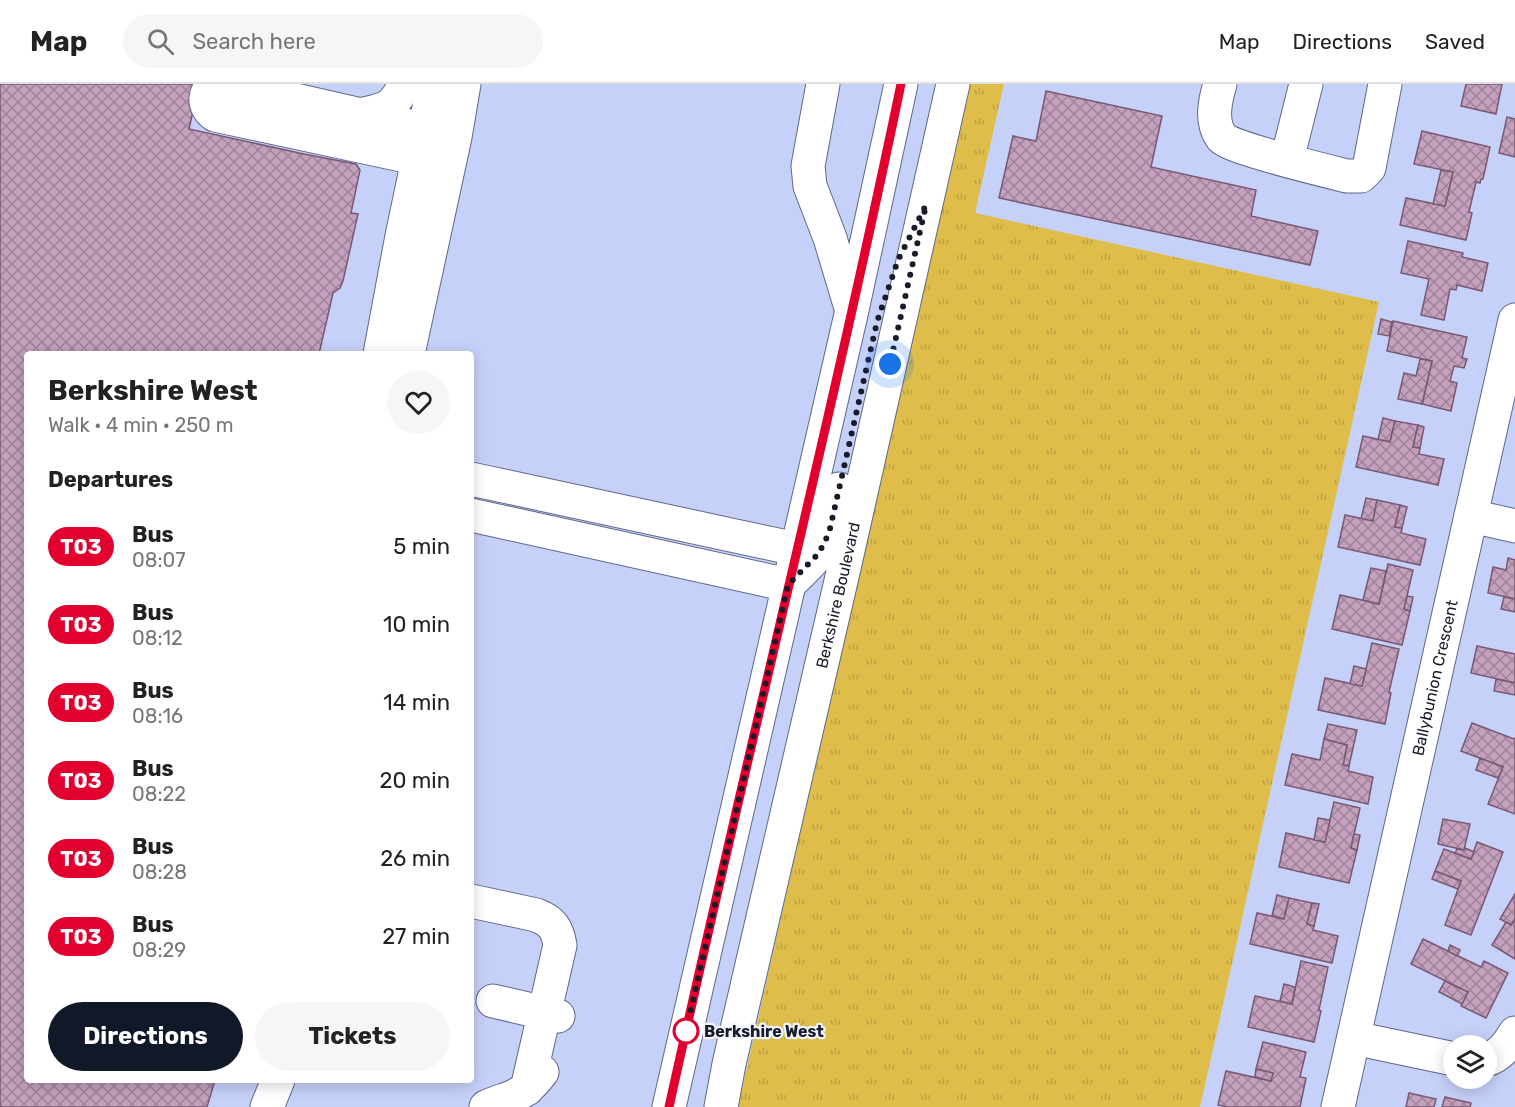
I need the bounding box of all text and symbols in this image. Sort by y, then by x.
search box [123,14,543,68]
text: Map [30,25,87,58]
icon: search [144,25,177,58]
text: Search here [192,28,316,55]
text: Map [1219,29,1260,54]
text: Directions [1293,29,1392,54]
text: Saved [1425,29,1485,54]
your location [875,349,905,379]
button: heart [387,371,450,434]
text: Berkshire West [48,374,258,407]
text: Walk · 4 min · 250 m [48,413,233,437]
text: Departures [48,466,173,493]
street label: Berkshire Boulevard [812,520,864,670]
text: Bus [132,521,174,548]
text: 5 min [393,533,450,560]
text: T03 [60,534,102,559]
text: 08:07 [132,548,186,572]
street label: Ballybunion Crescent [1408,598,1462,758]
text: Bus [132,599,174,626]
text: 10 min [383,611,450,638]
text: T03 [60,612,102,637]
text: 08:12 [132,626,183,650]
text: Bus [132,677,174,704]
text: 14 min [383,689,450,716]
text: T03 [60,690,102,715]
text: 08:16 [132,704,183,728]
text: Bus [132,755,174,782]
text: 20 min [380,767,450,794]
text: T03 [60,768,102,793]
text: 08:22 [132,782,186,806]
text: Bus [132,833,174,860]
text: 26 min [380,845,450,872]
text: T03 [60,846,102,871]
text: 08:28 [132,860,187,884]
text: Bus [132,911,174,938]
text: 27 min [382,923,450,950]
text: T03 [60,924,102,949]
text: 08:29 [132,938,186,962]
button: Directions [48,1002,243,1071]
button: Tickets [255,1002,450,1071]
marker: Berkshire West [673,1018,699,1044]
place label: Berkshire West [704,1022,824,1041]
map controls [1443,1035,1497,1089]
button: layers [1443,1035,1497,1089]

